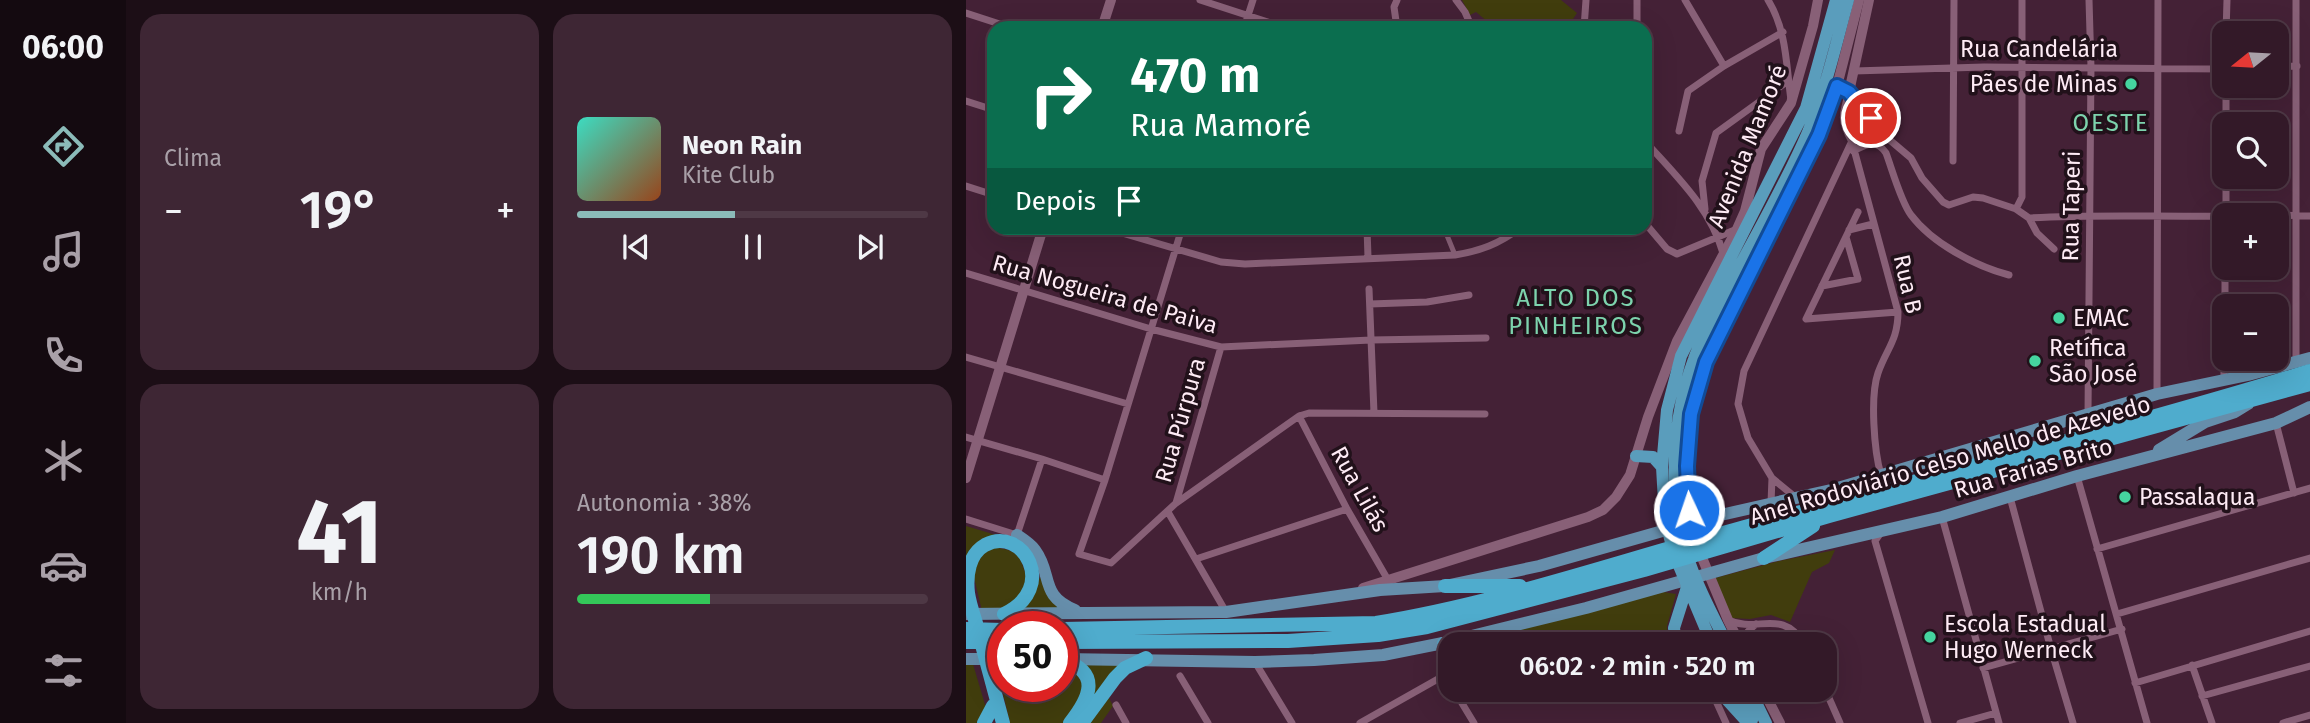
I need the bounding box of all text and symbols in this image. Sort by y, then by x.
north arrow [2212,21,2289,98]
map controls [2212,21,2289,371]
text: 06:00 [22,28,104,66]
street label: Rua Candelária [1960,35,2118,63]
text: 470 m [1130,46,1260,105]
icon: right [1015,49,1106,140]
street label: Avenida Mamoré [1702,60,1792,232]
place label: Pães de Minas [1970,70,2117,98]
marker: Pães de Minas [2123,76,2139,92]
pin [1841,88,1901,148]
icon: arrive [1852,99,1890,137]
text: Rua Mamoré [1130,106,1311,144]
district label: OESTE [2072,109,2150,137]
button: search [2212,112,2289,189]
icon: directions [39,122,88,171]
text: Neon Rain [682,130,802,161]
text: Clima [164,144,222,172]
street label: Rua Taperi [2056,150,2086,262]
text: Kite Club [682,161,775,189]
text: 19° [300,179,379,242]
icon: arrive [1110,182,1148,220]
text: Depois [1015,186,1096,217]
text: − [164,188,183,234]
text: + [496,188,515,234]
button: + [2212,203,2289,280]
icon: music [39,227,88,276]
icon: previous [617,228,655,266]
icon: pause [734,228,772,266]
icon: next [851,228,889,266]
street label: Rua Nogueira de Paiva [989,248,1221,340]
street label: Rua B [1888,252,1928,316]
district label: ALTO DOS PINHEIROS [1508,284,1644,340]
button: − [2212,294,2289,371]
place label: EMAC [2073,304,2129,332]
marker: EMAC [2051,310,2067,326]
icon: phone [39,331,88,380]
place label: Retífica São José [2049,334,2137,388]
marker: Retífica São José [2027,353,2043,369]
street label: Rua Púrpura [1149,354,1211,486]
street label: Anel Rodoviário Celso Mello de Azevedo [1746,389,2154,531]
street label: Rua Farias Brito [1951,432,2115,504]
icon: climate [39,436,88,485]
street label: Rua Lilás [1325,441,1395,537]
position arrow [1652,473,1726,547]
text: 41 [296,478,383,587]
place label: Passalaqua [2139,483,2255,511]
text: Autonomia · 38% [577,489,751,517]
marker: Passalaqua [2117,489,2133,505]
text: 190 km [577,524,745,587]
icon: car [39,541,88,590]
text: km/h [311,578,368,606]
place label: Escola Estadual Hugo Werneck [1944,610,2106,664]
speed limit sign: 50 [987,611,1078,702]
marker: Escola Estadual Hugo Werneck [1922,629,1938,645]
icon: filters [39,646,88,695]
text: 06:02 · 2 min · 520 m [1520,651,1755,682]

